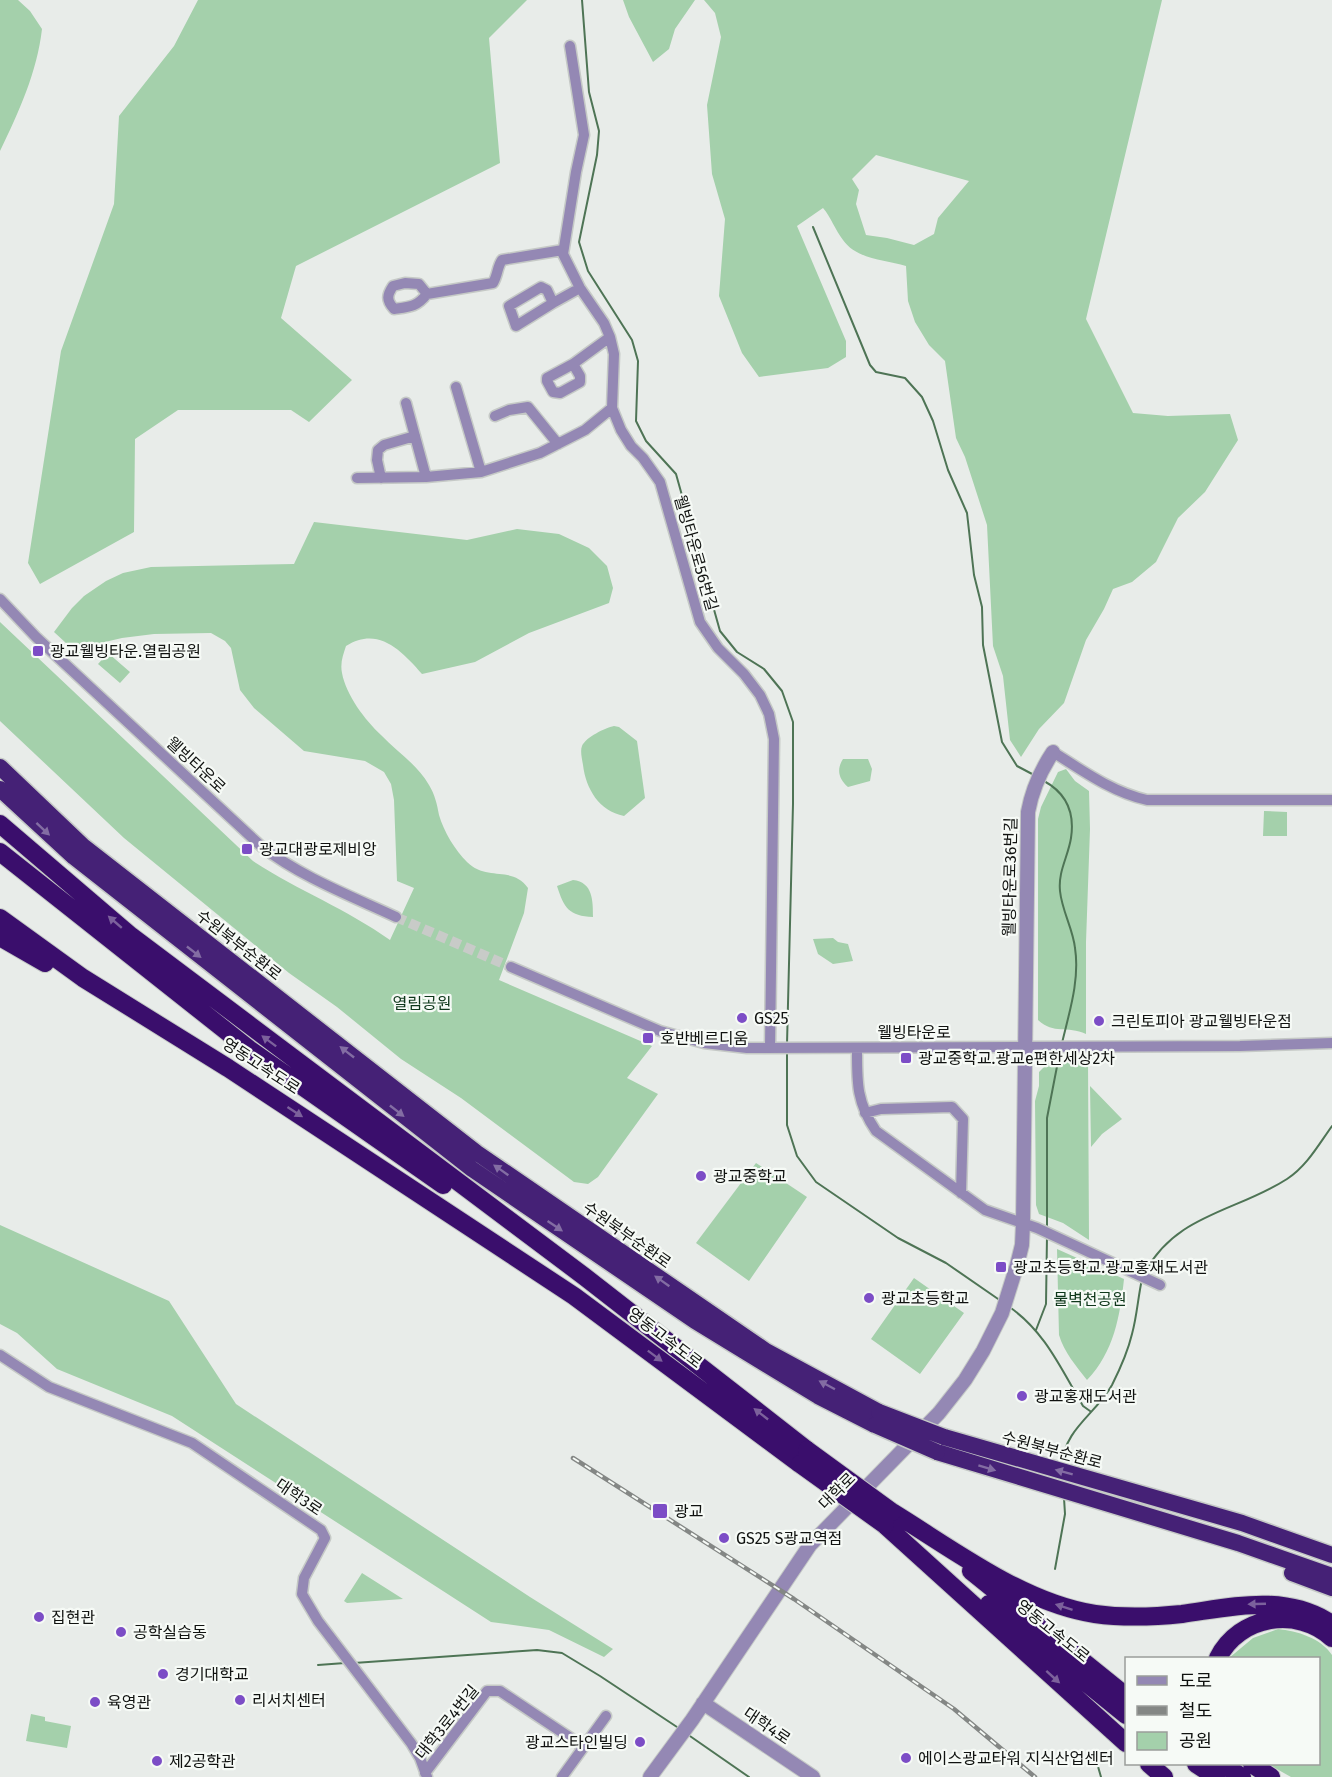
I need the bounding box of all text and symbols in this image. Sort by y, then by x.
street label: 웰빙타운로56번길 [670,493,722,613]
place label: 광교웰빙타운.열림공원 [50,642,201,661]
marker: 광교웰빙타운.열림공원 [31,644,45,658]
street label: 웰빙타운로 [163,733,230,797]
street label: 웰빙타운로36번길 [999,817,1021,937]
one-way arrow [35,822,50,835]
place label: 광교대광로제비앙 [259,840,377,859]
marker: 광교대광로제비앙 [240,842,254,856]
street label: 수원북부순환로 [193,906,286,984]
one-way arrow [108,916,123,929]
one-way arrow [187,945,202,957]
park label: 열림공원 [393,994,451,1013]
place label: GS25 [754,1009,789,1028]
marker: GS25 [735,1011,749,1025]
place label: 크린토피아 광교웰빙타운점 [1111,1012,1292,1031]
marker: 크린토피아 광교웰빙타운점 [1092,1014,1106,1028]
street label: 웰빙타운로 [877,1023,951,1042]
place label: 호반베르디움 [660,1029,748,1048]
marker: 호반베르디움 [641,1031,655,1045]
street label: 영동고속도로 [219,1034,303,1098]
one-way arrow [262,1035,278,1047]
one-way arrow [339,1046,354,1058]
place label: 광교중학교.광교e편한세상2차 [918,1049,1115,1068]
marker: 광교중학교.광교e편한세상2차 [899,1051,913,1065]
one-way arrow [390,1104,405,1116]
one-way arrow [287,1106,303,1117]
one-way arrow [493,1165,510,1176]
place label: 광교중학교 [713,1167,787,1186]
marker: 광교중학교 [694,1169,708,1183]
street label: 수원북부순환로 [579,1198,675,1272]
one-way arrow [547,1220,563,1231]
place label: 광교초등학교.광교홍재도서관 [1013,1258,1208,1277]
marker: 광교초등학교.광교홍재도서관 [994,1260,1008,1274]
one-way arrow [654,1275,670,1287]
place label: 광교초등학교 [881,1289,969,1308]
park label: 물벽천공원 [1053,1290,1127,1309]
marker: 광교초등학교 [862,1291,876,1305]
street label: 영동고속도로 [624,1304,706,1372]
one-way arrow [647,1349,662,1361]
one-way arrow [818,1380,835,1390]
place label: 광교홍재도서관 [1034,1387,1137,1406]
marker: 광교홍재도서관 [1015,1389,1029,1403]
one-way arrow [754,1409,769,1421]
street label: 수원북부순환로 [1000,1427,1104,1473]
one-way arrow [978,1464,996,1473]
one-way arrow [1055,1467,1073,1476]
street label: 대학로 [815,1468,860,1513]
street label: 대학3로 [272,1475,326,1520]
marker: 광교 [651,1502,669,1520]
place label: 광교 [674,1502,703,1521]
place label: GS25 S광교역점 [736,1529,842,1548]
marker: GS25 S광교역점 [717,1531,731,1545]
street label: 영동고속도로 [1013,1596,1094,1666]
one-way arrow [1247,1599,1266,1609]
one-way arrow [1055,1601,1073,1611]
place label: 집현관 [51,1608,95,1627]
marker: 집현관 [32,1610,46,1624]
place label: 공학실습동 [133,1623,207,1642]
marker: 공학실습동 [114,1625,128,1639]
legend [1125,1657,1320,1765]
place label: 경기대학교 [175,1665,249,1684]
marker: 경기대학교 [156,1667,170,1681]
one-way arrow [1045,1670,1060,1683]
text: 도로 [1179,1670,1212,1692]
street label: 대학3로4번길 [411,1681,483,1763]
place label: 리서치센터 [252,1691,326,1710]
place label: 육영관 [107,1693,151,1712]
marker: 리서치센터 [233,1693,247,1707]
marker: 육영관 [88,1695,102,1709]
text: 철도 [1179,1700,1212,1722]
street label: 대학4로 [740,1703,794,1749]
text: 공원 [1179,1730,1212,1752]
place label: 광교스타인빌딩 [525,1733,628,1752]
marker: 광교스타인빌딩 [633,1735,647,1749]
place label: 에이스광교타워 지식산업센터 [918,1749,1114,1768]
marker: 에이스광교타워 지식산업센터 [899,1751,913,1765]
place label: 제2공학관 [169,1752,236,1771]
marker: 제2공학관 [150,1754,164,1768]

